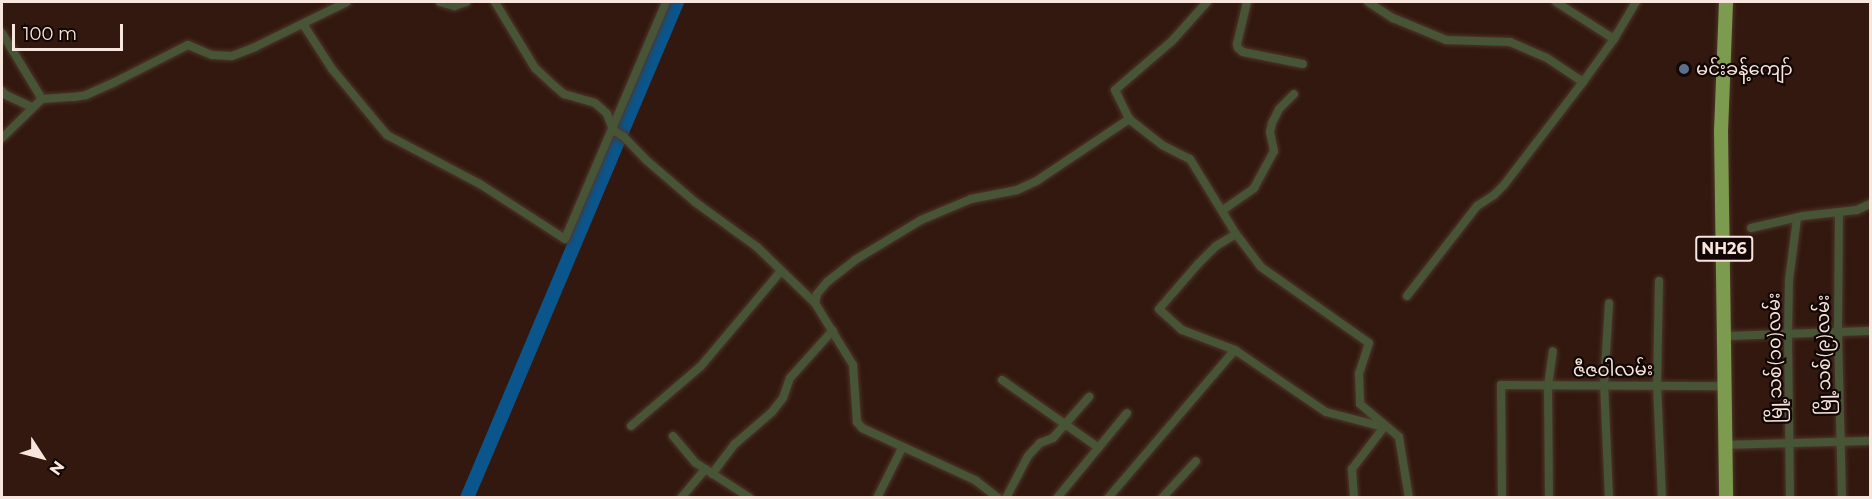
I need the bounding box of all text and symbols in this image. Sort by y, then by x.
scale bar [15,12,126,50]
text: 100 m [23,23,77,45]
place label: မင်းခန့်ကျော် [1696,58,1793,80]
marker: မင်းခန့်ကျော် [1677,62,1691,76]
road number: NH26 [1694,236,1754,262]
street label: မြို့သစ်(၁၀)လမ်း [1763,293,1787,423]
street label: မြို့သစ်(၉)လမ်း [1812,295,1836,415]
street label: ဇီဇဝါလမ်း [1573,359,1653,381]
north arrow [12,427,72,487]
text: N [45,457,68,479]

